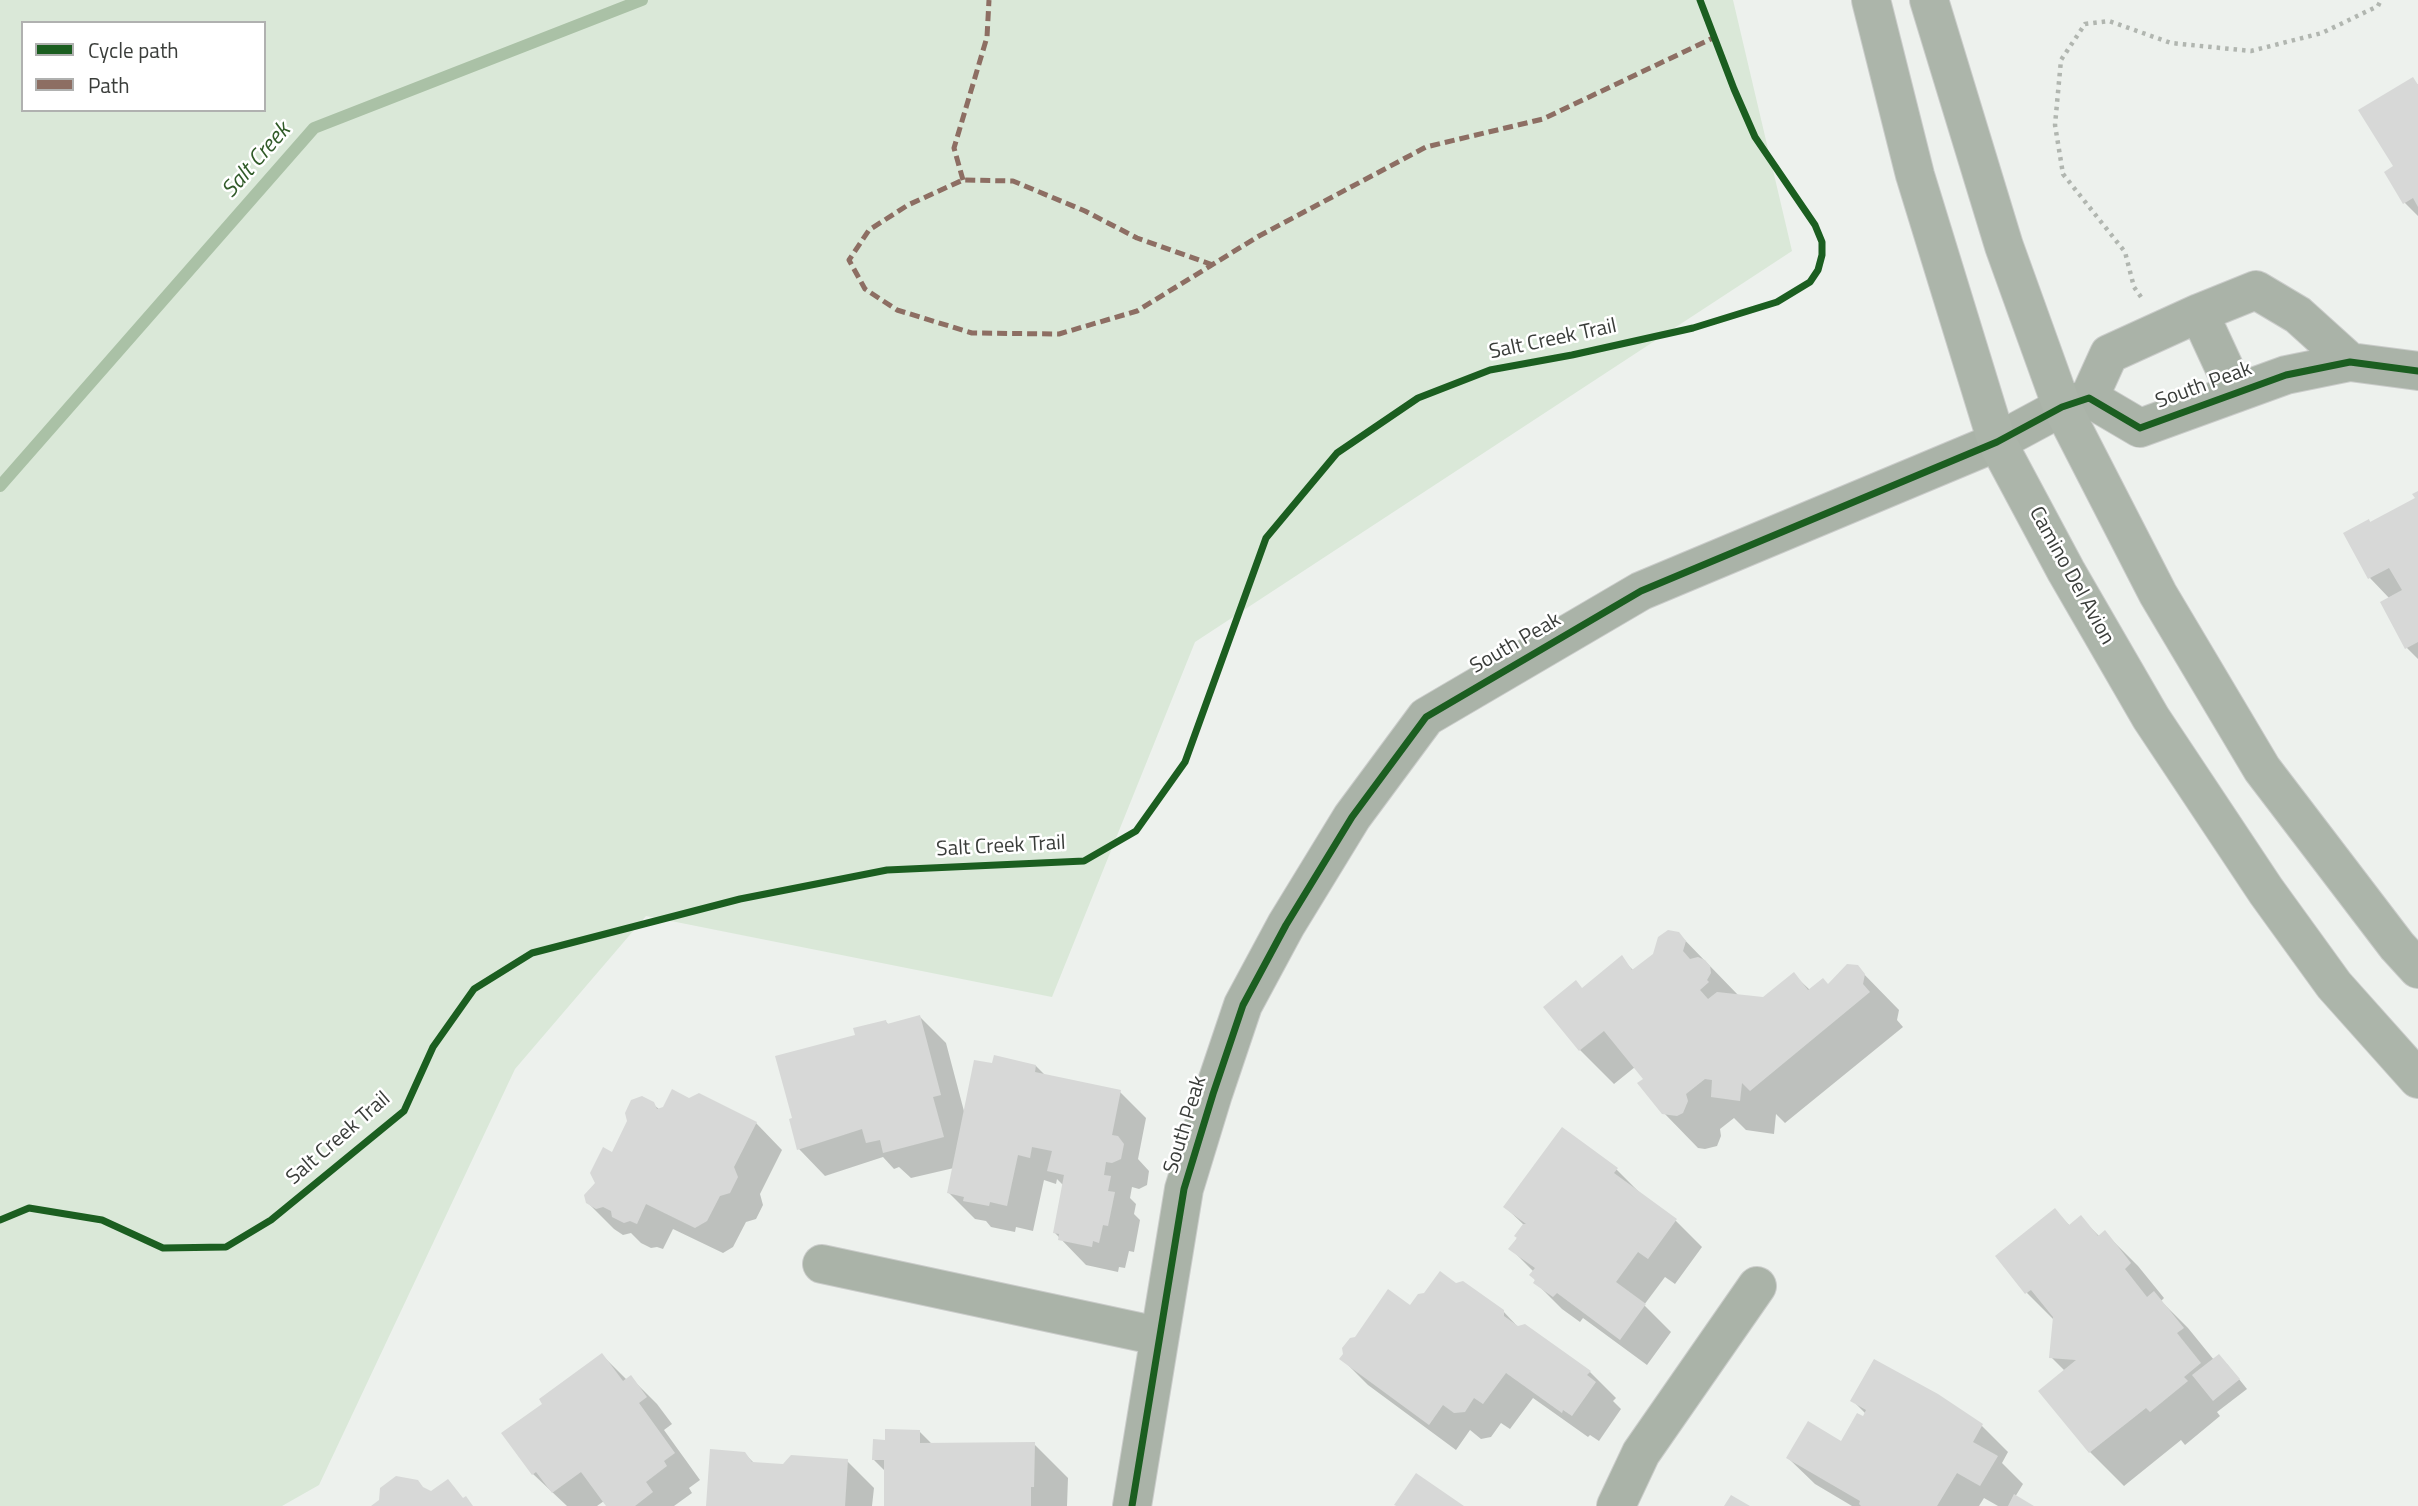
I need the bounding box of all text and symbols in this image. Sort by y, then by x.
legend [21,21,266,112]
text: Cycle path [88,34,179,66]
text: Path [88,69,130,101]
water label: Salt Creek [217,118,297,204]
street label: Salt Creek Trail [1487,314,1619,366]
street label: South Peak [2152,357,2256,415]
street label: Camino Del Avion [2023,503,2119,649]
street label: South Peak [1466,608,1566,680]
street label: Salt Creek Trail [936,831,1066,863]
street label: South Peak [1159,1073,1213,1177]
street label: Salt Creek Trail [282,1087,396,1191]

